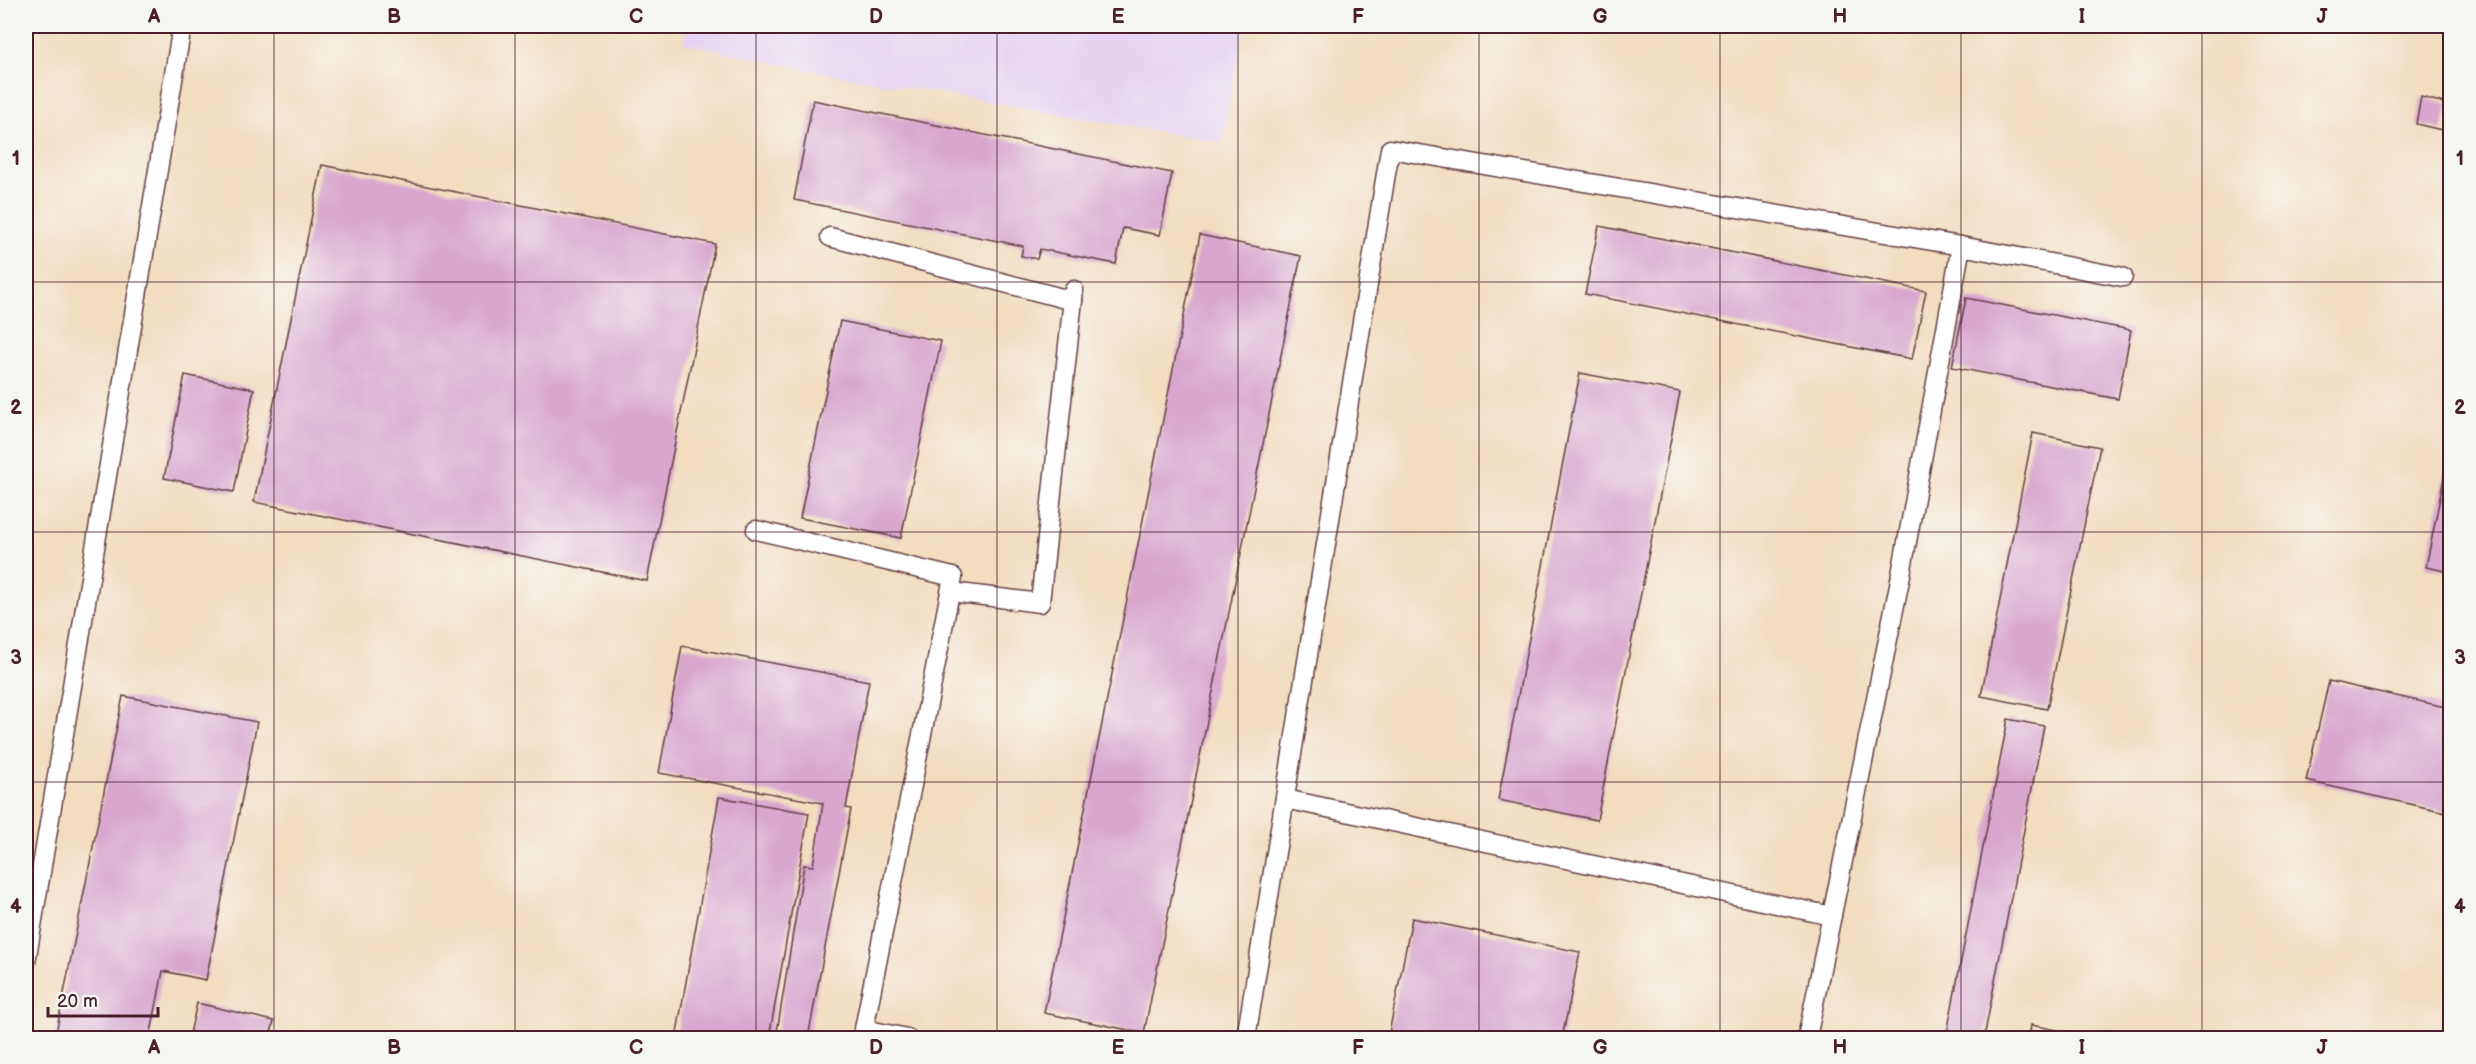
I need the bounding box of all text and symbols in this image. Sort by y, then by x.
text: A [147,5,161,29]
text: B [387,5,401,29]
text: C [629,5,643,29]
text: D [869,5,883,29]
text: E [1112,5,1125,29]
text: F [1352,5,1364,29]
text: G [1593,5,1608,29]
text: H [1833,5,1847,29]
text: I [2079,5,2085,29]
text: J [2317,5,2329,29]
text: 1 [12,147,20,171]
text: 1 [2456,147,2464,171]
text: 2 [10,396,22,420]
text: 2 [2454,396,2466,420]
text: 3 [10,646,22,670]
text: 3 [2454,646,2466,670]
text: 4 [10,895,22,919]
text: 4 [2454,895,2466,919]
scale bar [48,980,158,1018]
text: 20 m [57,991,98,1012]
text: A [147,1036,161,1060]
text: B [387,1036,401,1060]
text: C [629,1036,643,1060]
text: D [869,1036,883,1060]
text: E [1112,1036,1125,1060]
text: F [1352,1036,1364,1060]
text: G [1593,1036,1608,1060]
text: H [1833,1036,1847,1060]
text: I [2079,1036,2085,1060]
text: J [2317,1036,2329,1060]

